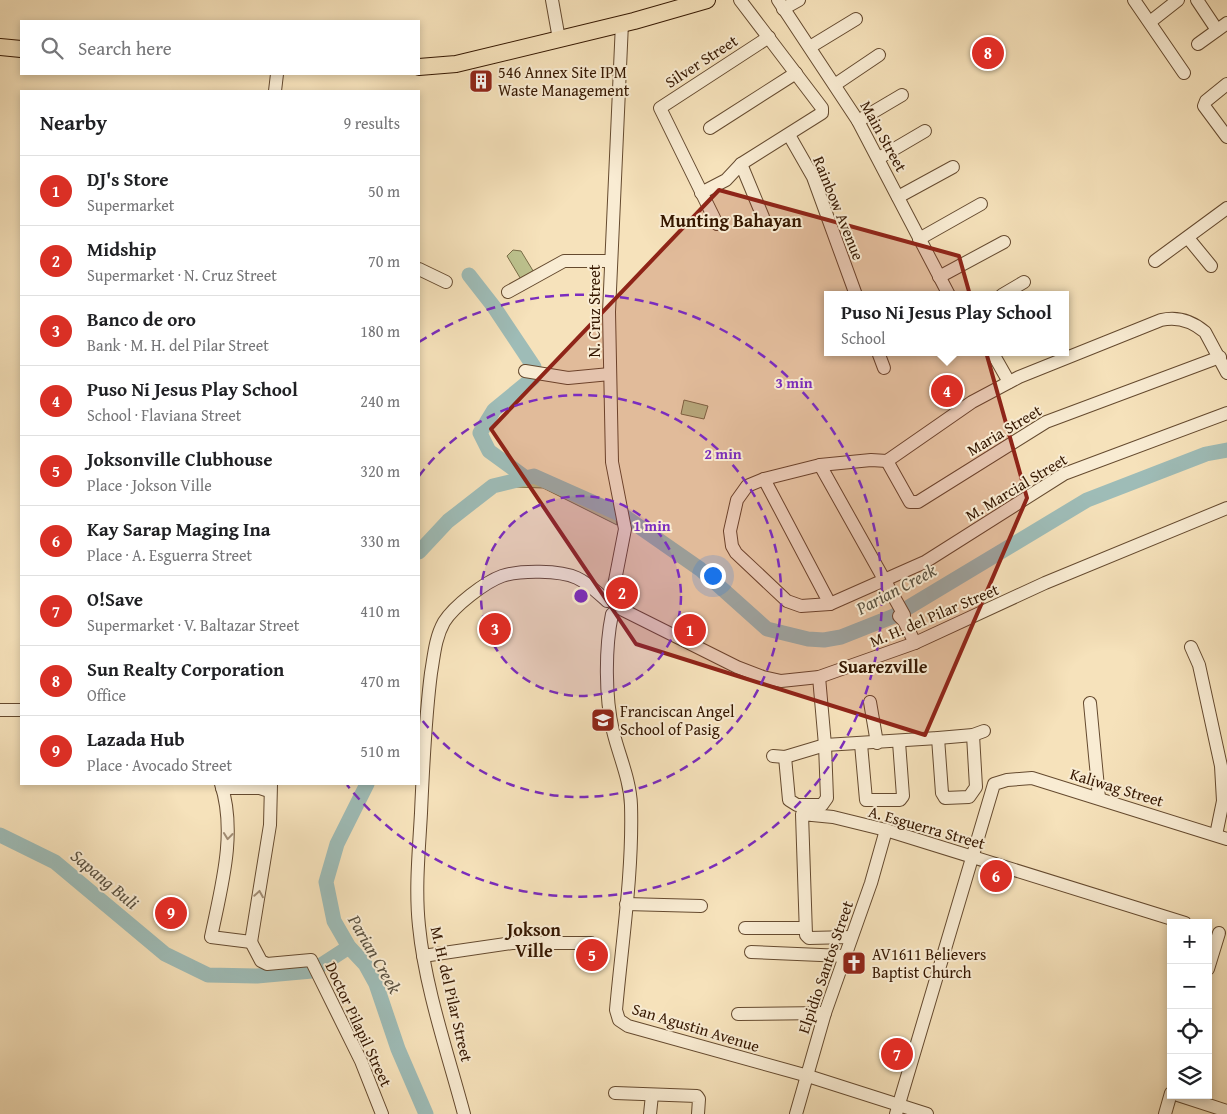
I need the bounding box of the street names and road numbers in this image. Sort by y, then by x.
street label: Silver Street [660,28,742,94]
street label: Main Street [855,96,914,176]
street label: Rainbow Avenue [807,152,871,264]
street label: N. Cruz Street [582,264,606,357]
street label: Maria Street [962,398,1046,462]
street label: M. Marcial Street [960,447,1072,527]
street label: M. H. del Pilar Street [866,577,1003,653]
street label: Kaliwag Street [1067,761,1167,813]
street label: A. Esguerra Street [866,799,988,855]
street label: Elpidio Santos Street [791,897,859,1037]
street label: M. H. del Pilar Street [425,924,479,1064]
street label: Doctor Pilapil Street [319,957,399,1091]
street label: San Agustin Avenue [629,996,763,1058]

